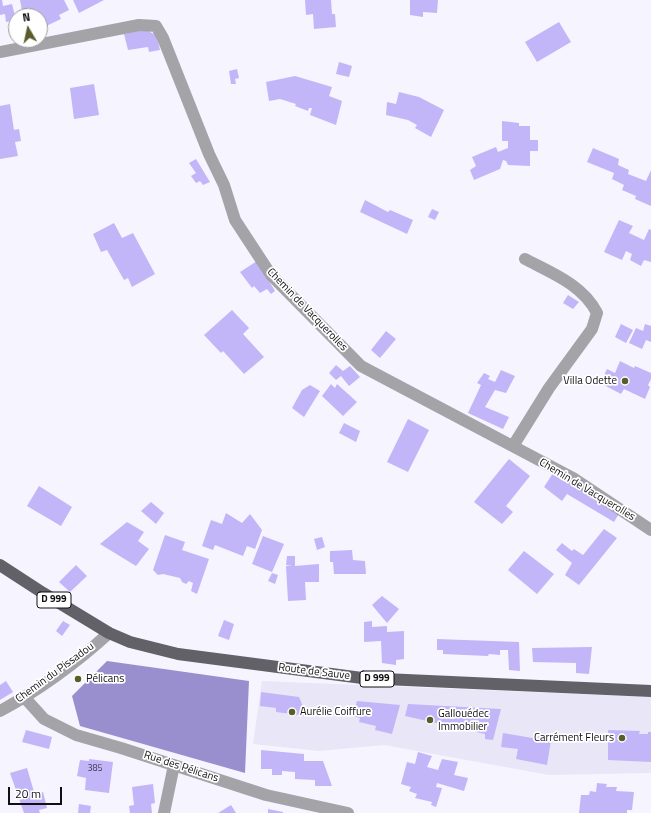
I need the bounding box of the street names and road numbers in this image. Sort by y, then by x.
street label: Chemin de Vacquerolles [264,266,350,354]
street label: Chemin de Vacquerolles [536,456,638,524]
road number: D 999 [37,592,71,608]
street label: Chemin du Pissadou [13,640,97,706]
street label: Route de Sauve [277,661,351,683]
road number: D 999 [360,671,394,687]
street label: Rue des Pélicans [142,749,220,785]

